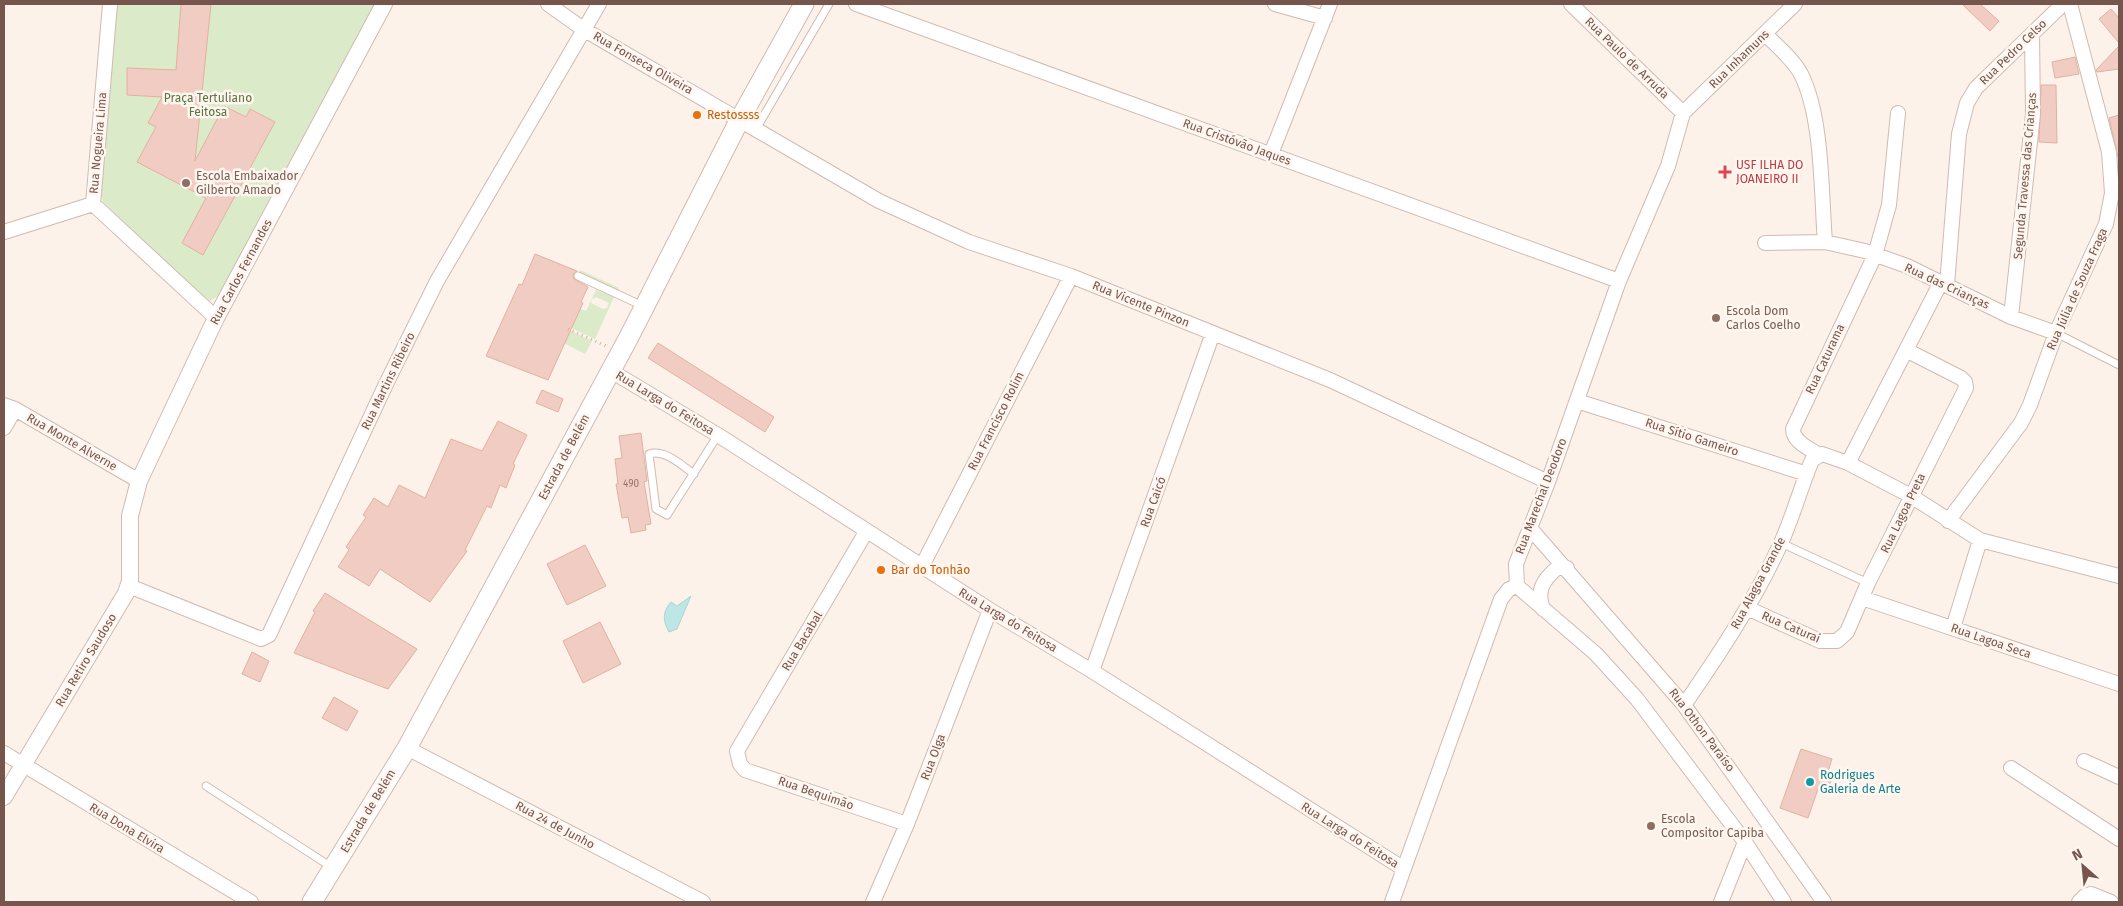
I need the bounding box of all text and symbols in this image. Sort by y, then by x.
street label: Rua Paulo de Arruda [1582,14,1672,102]
street label: Rua Pedro Celso [1977,16,2049,88]
street label: Rua Inhamuns [1706,27,1772,91]
street label: Rua Fonseca Oliveira [591,29,695,97]
street label: Rua Nogueira Lima [87,91,109,195]
park label: Praça Tertuliano Feitosa [164,91,252,119]
street label: Segunda Travessa das Crianças [2011,91,2039,260]
place label: Restossss [707,108,760,122]
marker: Restossss [691,109,703,121]
street label: Rua Cristóvão Jaques [1181,116,1293,168]
place label: USF ILHA DO JOANEIRO II [1736,158,1803,186]
marker: USF ILHA DO JOANEIRO II [1718,165,1732,179]
place label: Escola Embaixador Gilberto Amado [196,169,298,197]
marker: Escola Embaixador Gilberto Amado [180,177,192,189]
street label: Rua Carlos Fernandes [207,216,275,327]
street label: Rua Júlia de Souza Fraga [2044,226,2110,352]
street label: Rua das Crianças [1902,260,1992,312]
street label: Rua Vicente Pinzon [1090,278,1192,330]
place label: Escola Dom Carlos Coelho [1726,304,1801,332]
marker: Escola Dom Carlos Coelho [1710,312,1722,324]
street label: Rua Caturama [1803,322,1847,396]
street label: Rua Martins Ribeiro [358,330,418,432]
street label: Rua Larga do Feitosa [613,368,717,438]
street label: Rua Francisco Rolim [965,369,1027,473]
street label: Rua Monte Alverne [24,410,120,474]
street label: Estrada de Belém [536,412,592,502]
street label: Rua Sítio Gameiro [1644,415,1740,459]
street label: Rua Marechal Deodoro [1512,436,1570,556]
street label: Rua Lagoa Preta [1878,471,1928,555]
street label: Rua Caicó [1137,475,1169,529]
house number: 490 [623,478,639,490]
street label: Rua Alagoa Grande [1728,535,1788,631]
place label: Bar do Tonhão [891,563,970,577]
marker: Bar do Tonhão [875,564,887,576]
street label: Rua Larga do Feitosa [956,585,1060,655]
street label: Rua Bacabal [779,608,825,673]
street label: Rua Caturai [1759,608,1823,646]
street label: Rua Retiro Saudoso [53,611,119,709]
street label: Rua Lagoa Seca [1949,621,2033,661]
street label: Rua Othon Paraíso [1666,686,1738,774]
street label: Rua Olga [918,732,948,782]
street label: Estrada de Belém [338,767,398,855]
place label: Rodrigues Galeria de Arte [1820,768,1901,796]
street label: Rua Bequimão [776,773,856,813]
marker: Rodrigues Galeria de Arte [1804,776,1816,788]
street label: Rua 24 de Junho [513,798,597,852]
street label: Rua Larga do Feitosa [1299,799,1401,871]
street label: Rua Dona Elvira [87,800,167,856]
place label: Escola Compositor Capiba [1661,812,1764,840]
marker: Escola Compositor Capiba [1645,820,1657,832]
north arrow [2058,841,2108,891]
text: N [2069,845,2085,865]

